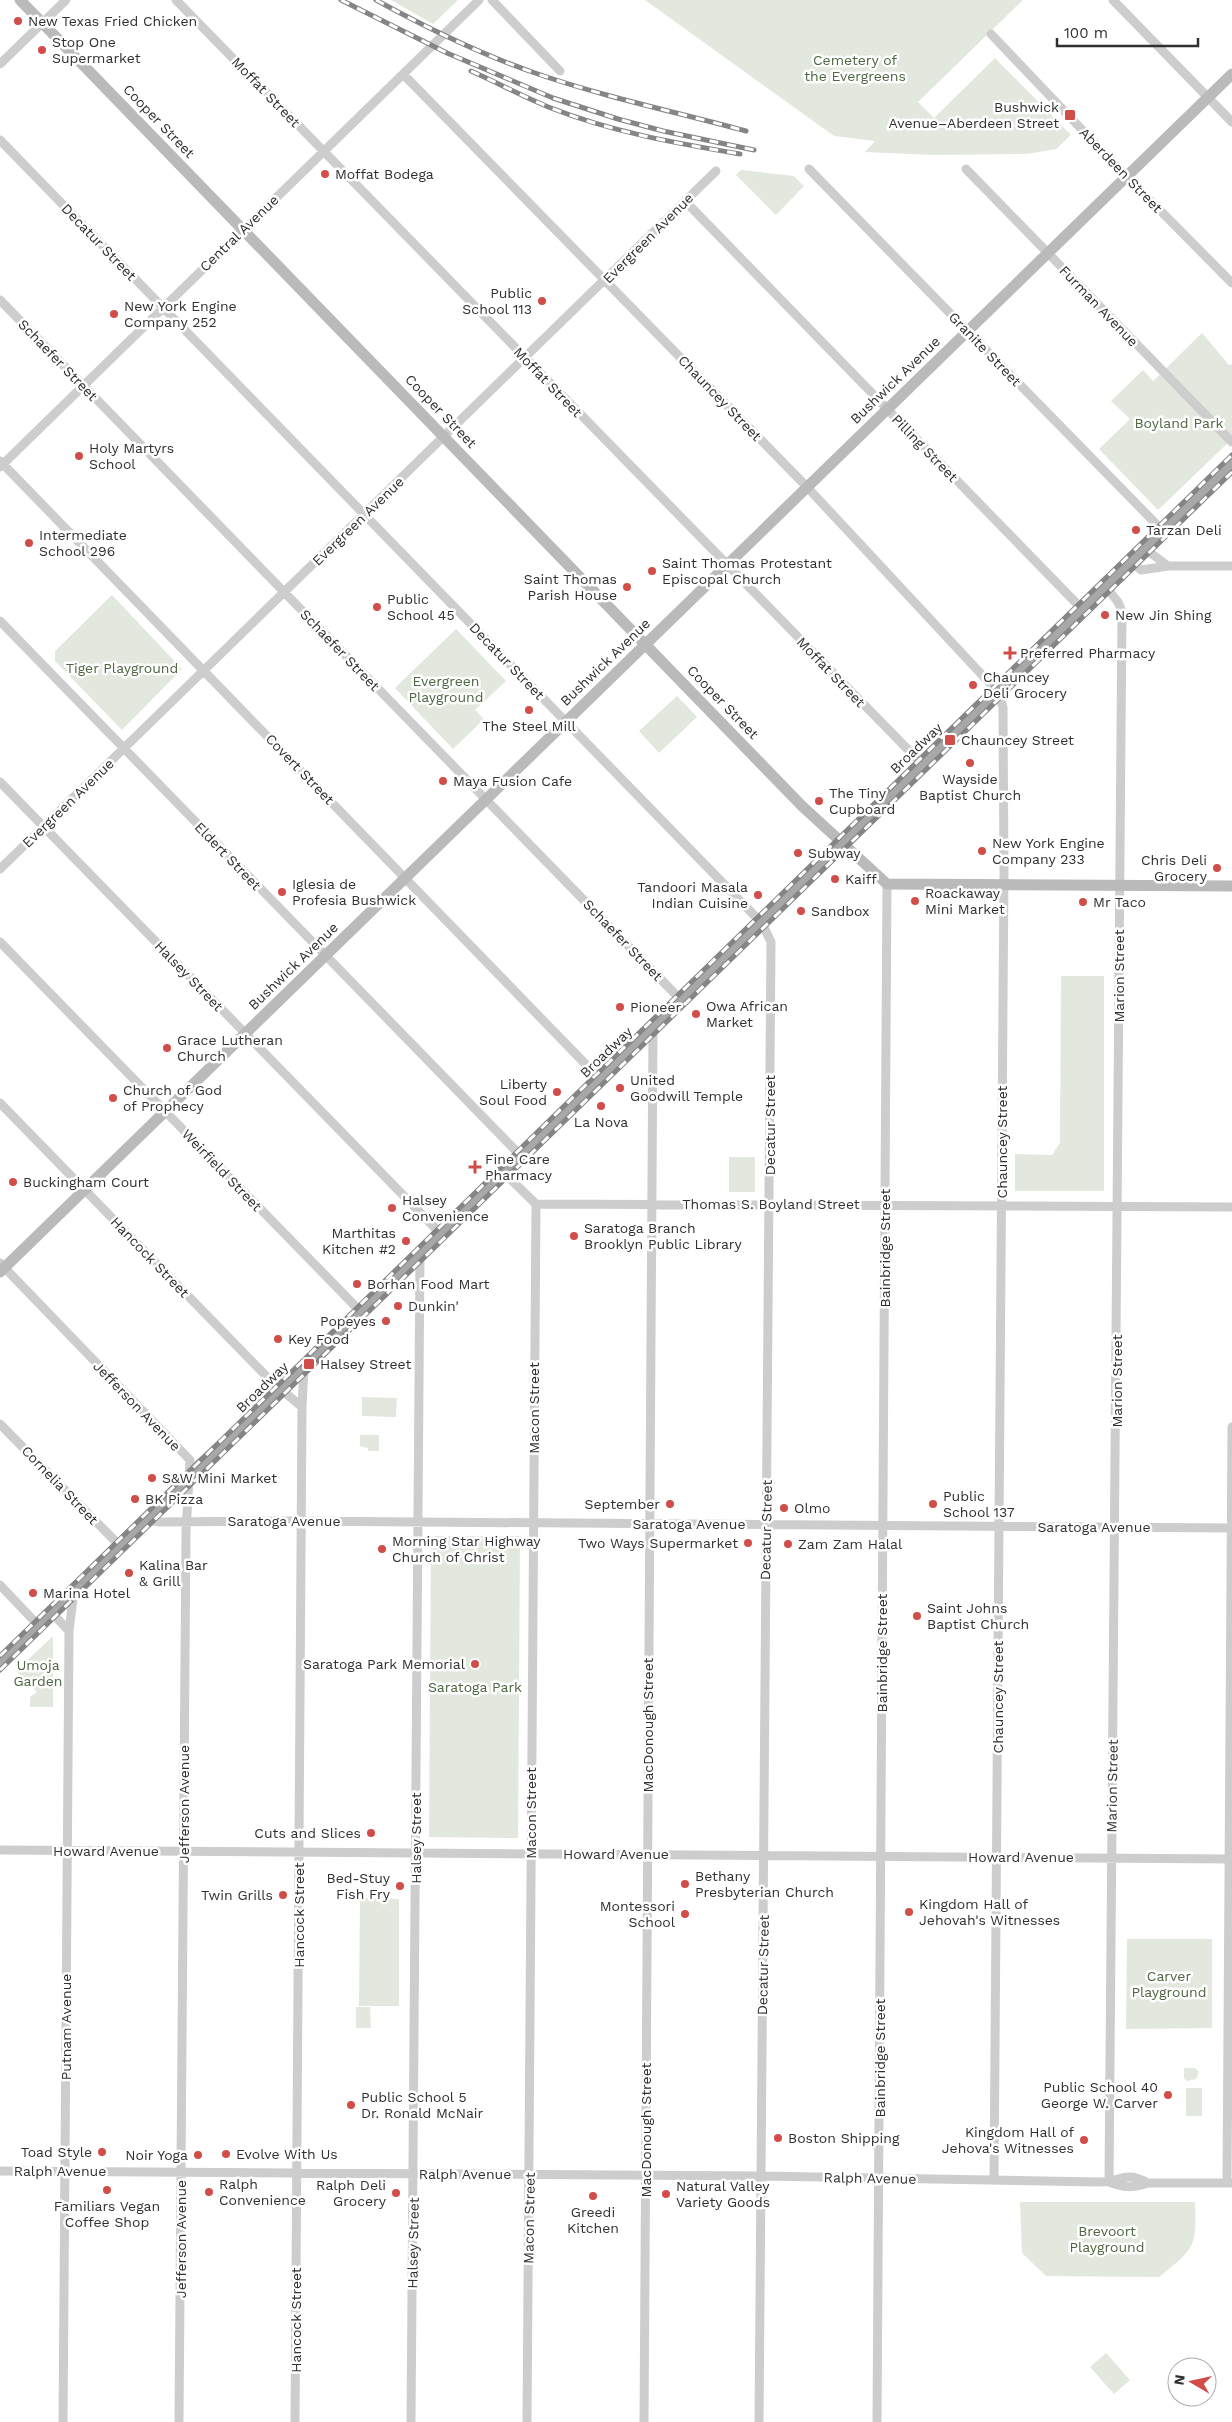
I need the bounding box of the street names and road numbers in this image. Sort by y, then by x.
street label: Moffat Street [229,54,303,130]
street label: Cooper Street [120,81,198,161]
street label: Aberdeen Street [1076,124,1166,216]
street label: Evergreen Avenue [600,190,696,286]
street label: Central Avenue [196,191,282,275]
street label: Decatur Street [58,200,140,284]
street label: Furman Avenue [1056,262,1142,350]
street label: Granite Street [946,309,1024,389]
street label: Schaefer Street [15,316,101,404]
street label: Bushwick Avenue [847,333,943,427]
street label: Moffat Street [511,344,585,420]
street label: Chauncey Street [675,352,765,444]
street label: Cooper Street [402,371,480,451]
street label: Pilling Street [889,411,961,485]
street label: Evergreen Avenue [309,473,407,569]
street label: Schaefer Street [297,606,383,694]
street label: Bushwick Avenue [557,615,653,709]
street label: Decatur Street [466,619,548,703]
street label: Moffat Street [794,634,868,710]
street label: Cooper Street [684,662,762,742]
street label: Broadway [887,719,946,777]
street label: Covert Street [262,731,338,808]
street label: Evergreen Avenue [19,755,117,851]
street label: Eldert Street [192,819,264,893]
street label: Schaefer Street [580,896,666,984]
street label: Bushwick Avenue [245,919,341,1013]
street label: Marion Street [1111,929,1127,1023]
street label: Halsey Street [152,938,227,1014]
street label: Broadway [577,1023,636,1081]
street label: Decatur Street [762,1075,778,1175]
street label: Chauncey Street [994,1085,1010,1198]
street label: Weirfield Street [179,1126,265,1214]
street label: Bainbridge Street [877,1188,893,1307]
street label: Thomas S. Boyland Street [682,1196,860,1212]
street label: Hancock Street [108,1214,192,1301]
street label: Marion Street [1109,1334,1125,1428]
street label: Jefferson Avenue [90,1358,184,1454]
street label: Broadway [233,1358,292,1416]
street label: Macon Street [526,1362,542,1454]
street label: Cornelia Street [18,1442,102,1528]
street label: Decatur Street [757,1480,775,1580]
street label: Saratoga Avenue [228,1513,340,1529]
street label: Saratoga Avenue [633,1516,745,1532]
street label: Saratoga Avenue [1038,1519,1150,1535]
street label: Bainbridge Street [874,1593,890,1712]
street label: Chauncey Street [990,1640,1006,1753]
street label: MacDonough Street [640,1657,656,1792]
street label: Marion Street [1103,1739,1121,1833]
street label: Jefferson Avenue [176,1745,192,1863]
street label: Macon Street [523,1767,539,1859]
street label: Halsey Street [408,1792,424,1884]
street label: Howard Avenue [53,1843,159,1859]
street label: Howard Avenue [563,1846,669,1862]
street label: Howard Avenue [968,1849,1074,1865]
street label: Hancock Street [291,1862,307,1968]
street label: Decatur Street [754,1915,772,2015]
street label: Putnam Avenue [58,1974,74,2080]
street label: Bainbridge Street [872,1998,888,2117]
street label: MacDonough Street [638,2062,654,2197]
street label: Ralph Avenue [14,2163,106,2179]
street label: Ralph Avenue [419,2166,511,2182]
street label: Ralph Avenue [824,2169,916,2187]
street label: Macon Street [520,2172,538,2264]
street label: Jefferson Avenue [173,2180,189,2298]
street label: Halsey Street [404,2197,422,2289]
street label: Hancock Street [288,2267,304,2373]

